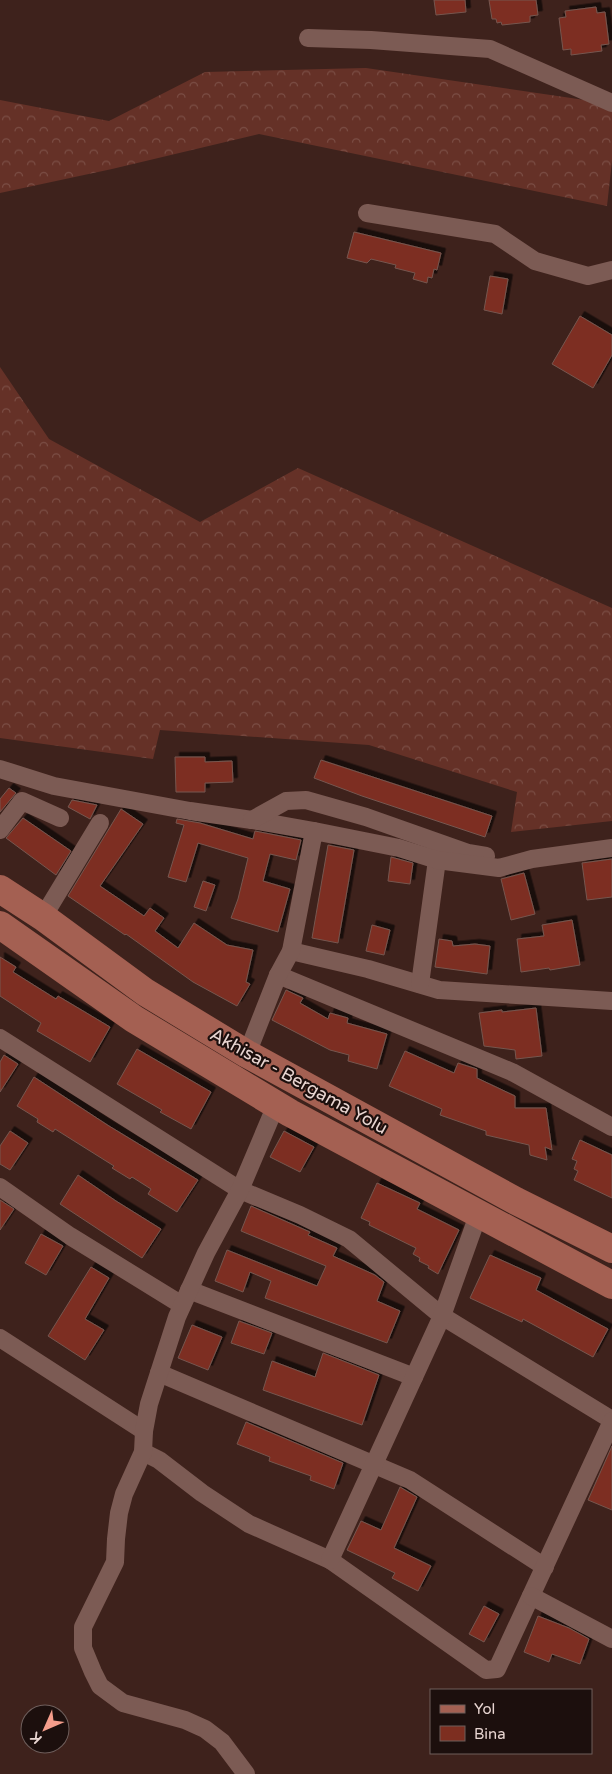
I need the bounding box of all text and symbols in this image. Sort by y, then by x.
street label: Akhisar - Bergama Yolu [206,1023,392,1139]
legend [430,1689,592,1754]
text: Yol [474,1700,495,1718]
north arrow [20,1704,70,1754]
text: Bina [474,1725,506,1743]
text: K [26,1728,45,1747]

